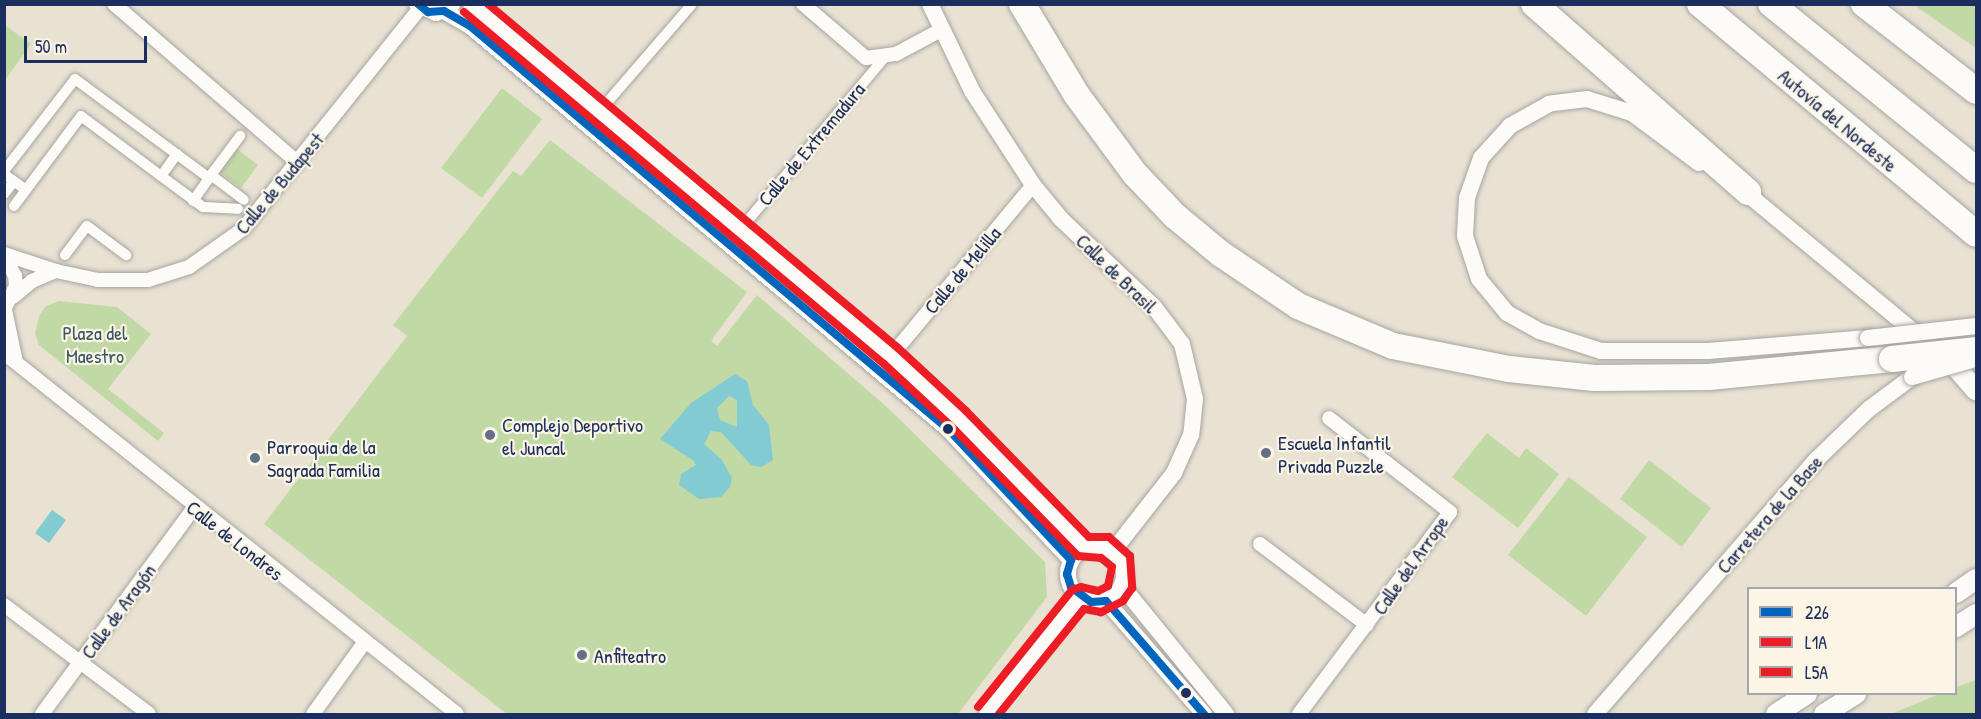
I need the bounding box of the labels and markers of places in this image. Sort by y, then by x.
place label: Complejo Deportivo el Juncal [502,412,643,459]
unlabelled marker [942,423,954,435]
marker: Complejo Deportivo el Juncal [483,428,497,442]
place label: Escuela Infantil Privada Puzzle [1278,430,1390,477]
place label: Parroquia de la Sagrada Familia [267,434,380,481]
marker: Escuela Infantil Privada Puzzle [1259,446,1273,460]
marker: Parroquia de la Sagrada Familia [248,451,262,465]
place label: Anfiteatro [594,643,666,667]
marker: Anfiteatro [575,648,589,662]
unlabelled marker [1180,687,1192,699]

